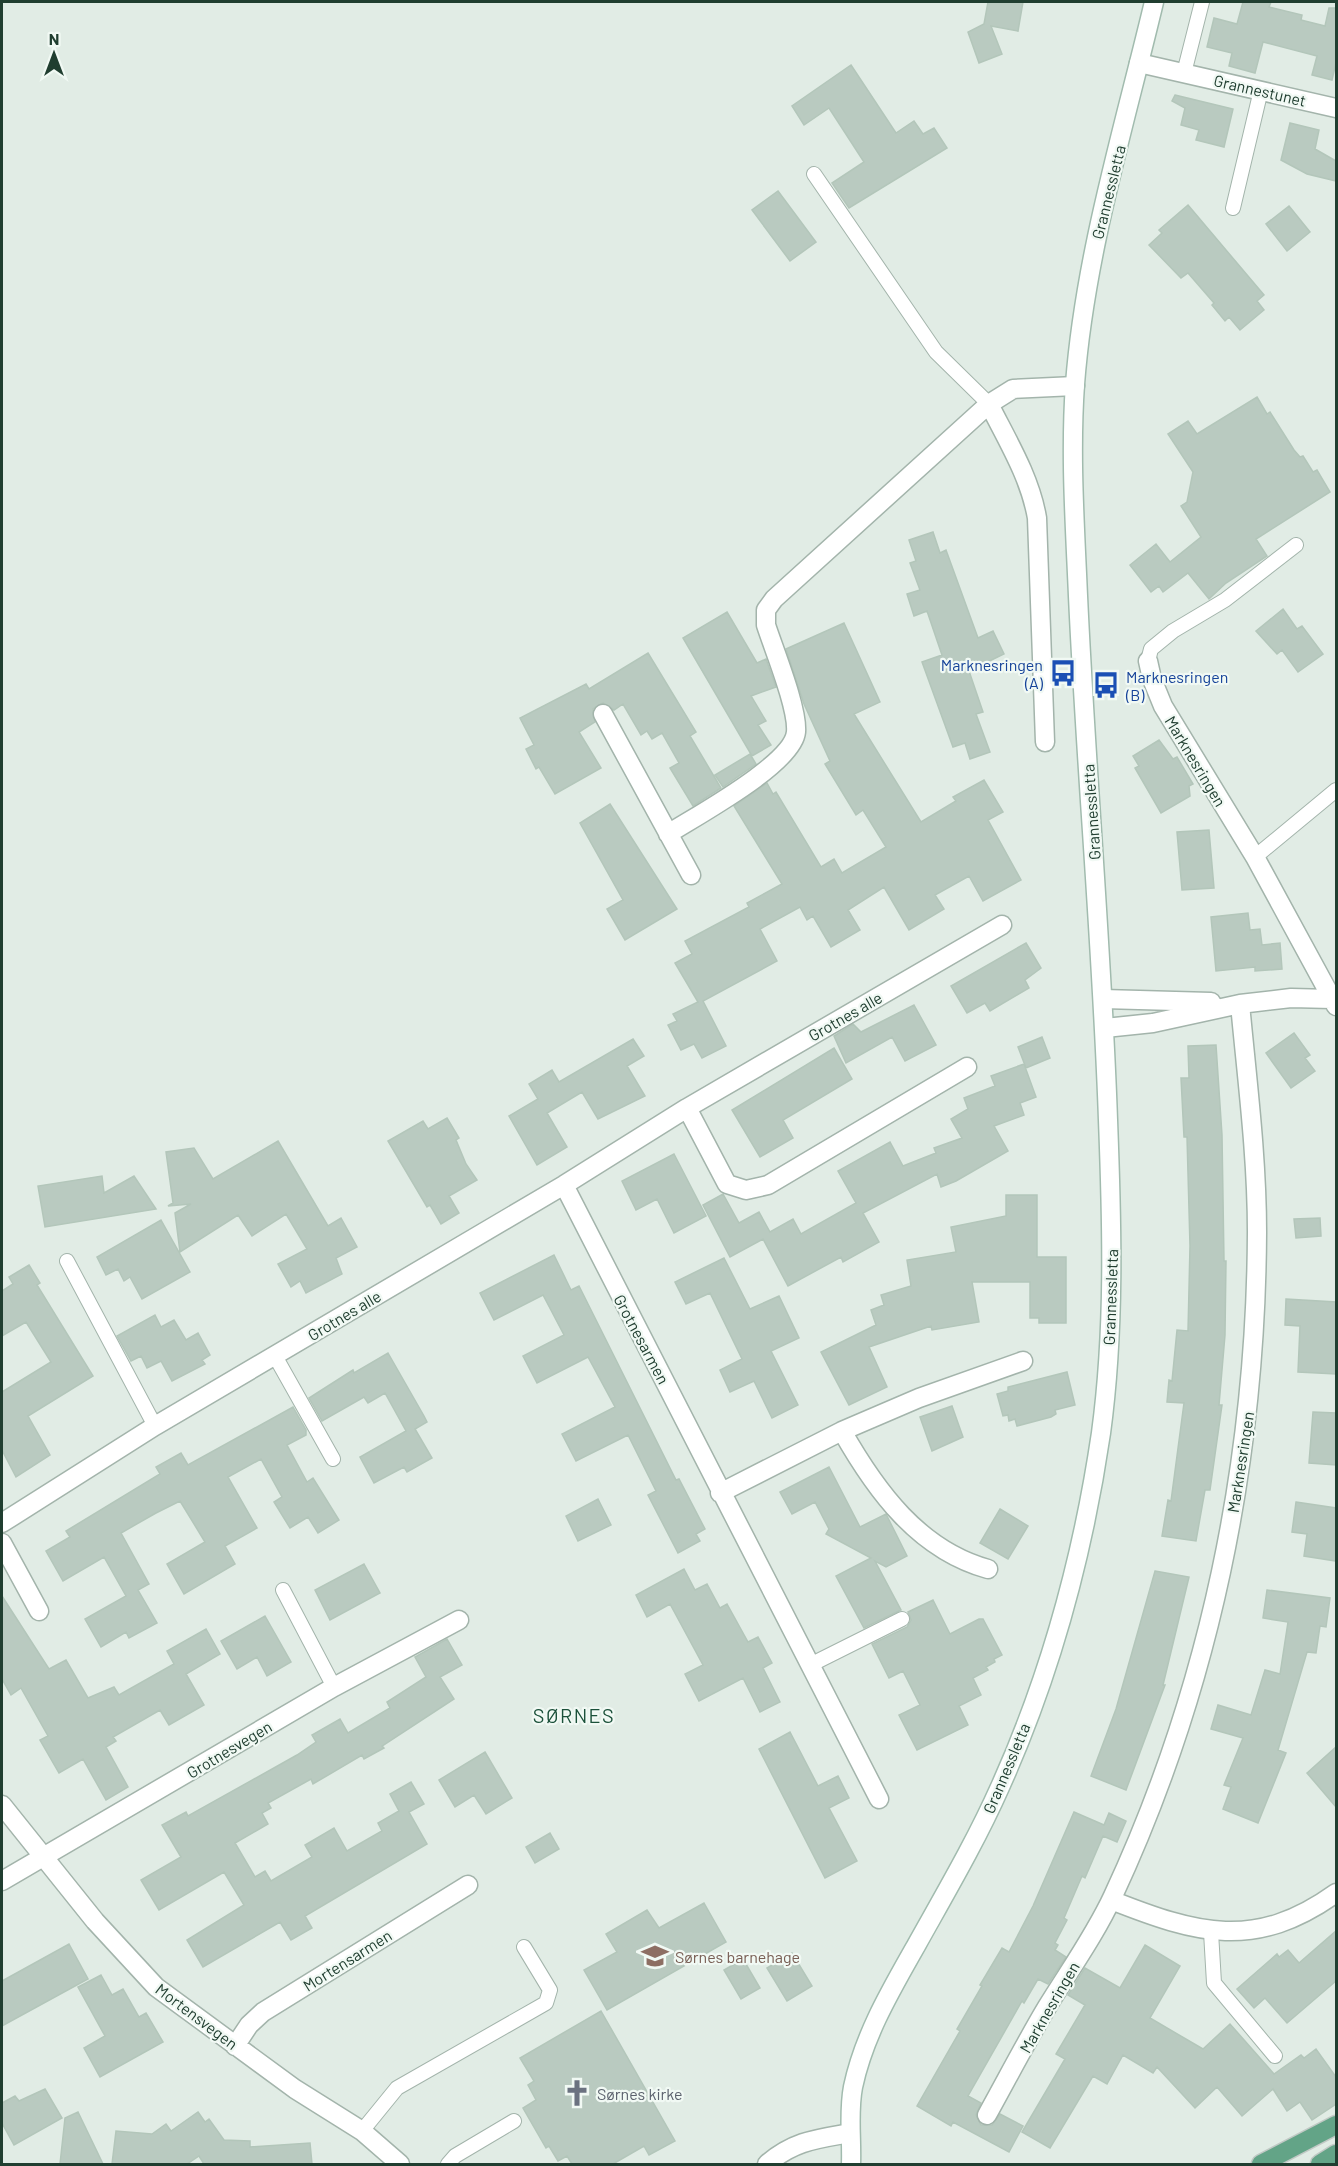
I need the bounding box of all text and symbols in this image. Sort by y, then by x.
north arrow [24,24,84,84]
text: N [49,29,59,48]
street label: Grannestunet [1212,70,1308,110]
street label: Grannessletta [1087,143,1129,241]
place label: Marknesringen (A) [941,655,1044,692]
bus stop icon: Marknesringen (A) [1048,658,1078,688]
place label: Marknesringen (B) [1125,667,1228,704]
bus stop icon: Marknesringen (B) [1091,670,1121,700]
street label: Marknesringen [1162,712,1230,810]
street label: Grannessletta [1078,763,1104,861]
street label: Grotnes alle [805,987,885,1045]
street label: Grannessletta [1099,1249,1121,1345]
street label: Grotnes alle [304,1286,384,1344]
street label: Grotnesarmen [610,1291,674,1387]
street label: Marknesringen [1223,1410,1257,1514]
district label: SØRNES [533,1703,615,1727]
street label: Grotnesvegen [183,1716,275,1782]
street label: Grannessletta [978,1720,1034,1816]
street label: Mortensarmen [299,1925,395,1995]
school or university icon: Sørnes barnehage [640,1941,670,1971]
place label: Sørnes barnehage [675,1947,800,1966]
street label: Marknesringen [1015,1958,1083,2056]
street label: Mortensvegen [152,1979,242,2053]
church icon: Sørnes kirke [562,2078,592,2108]
place label: Sørnes kirke [597,2084,683,2103]

